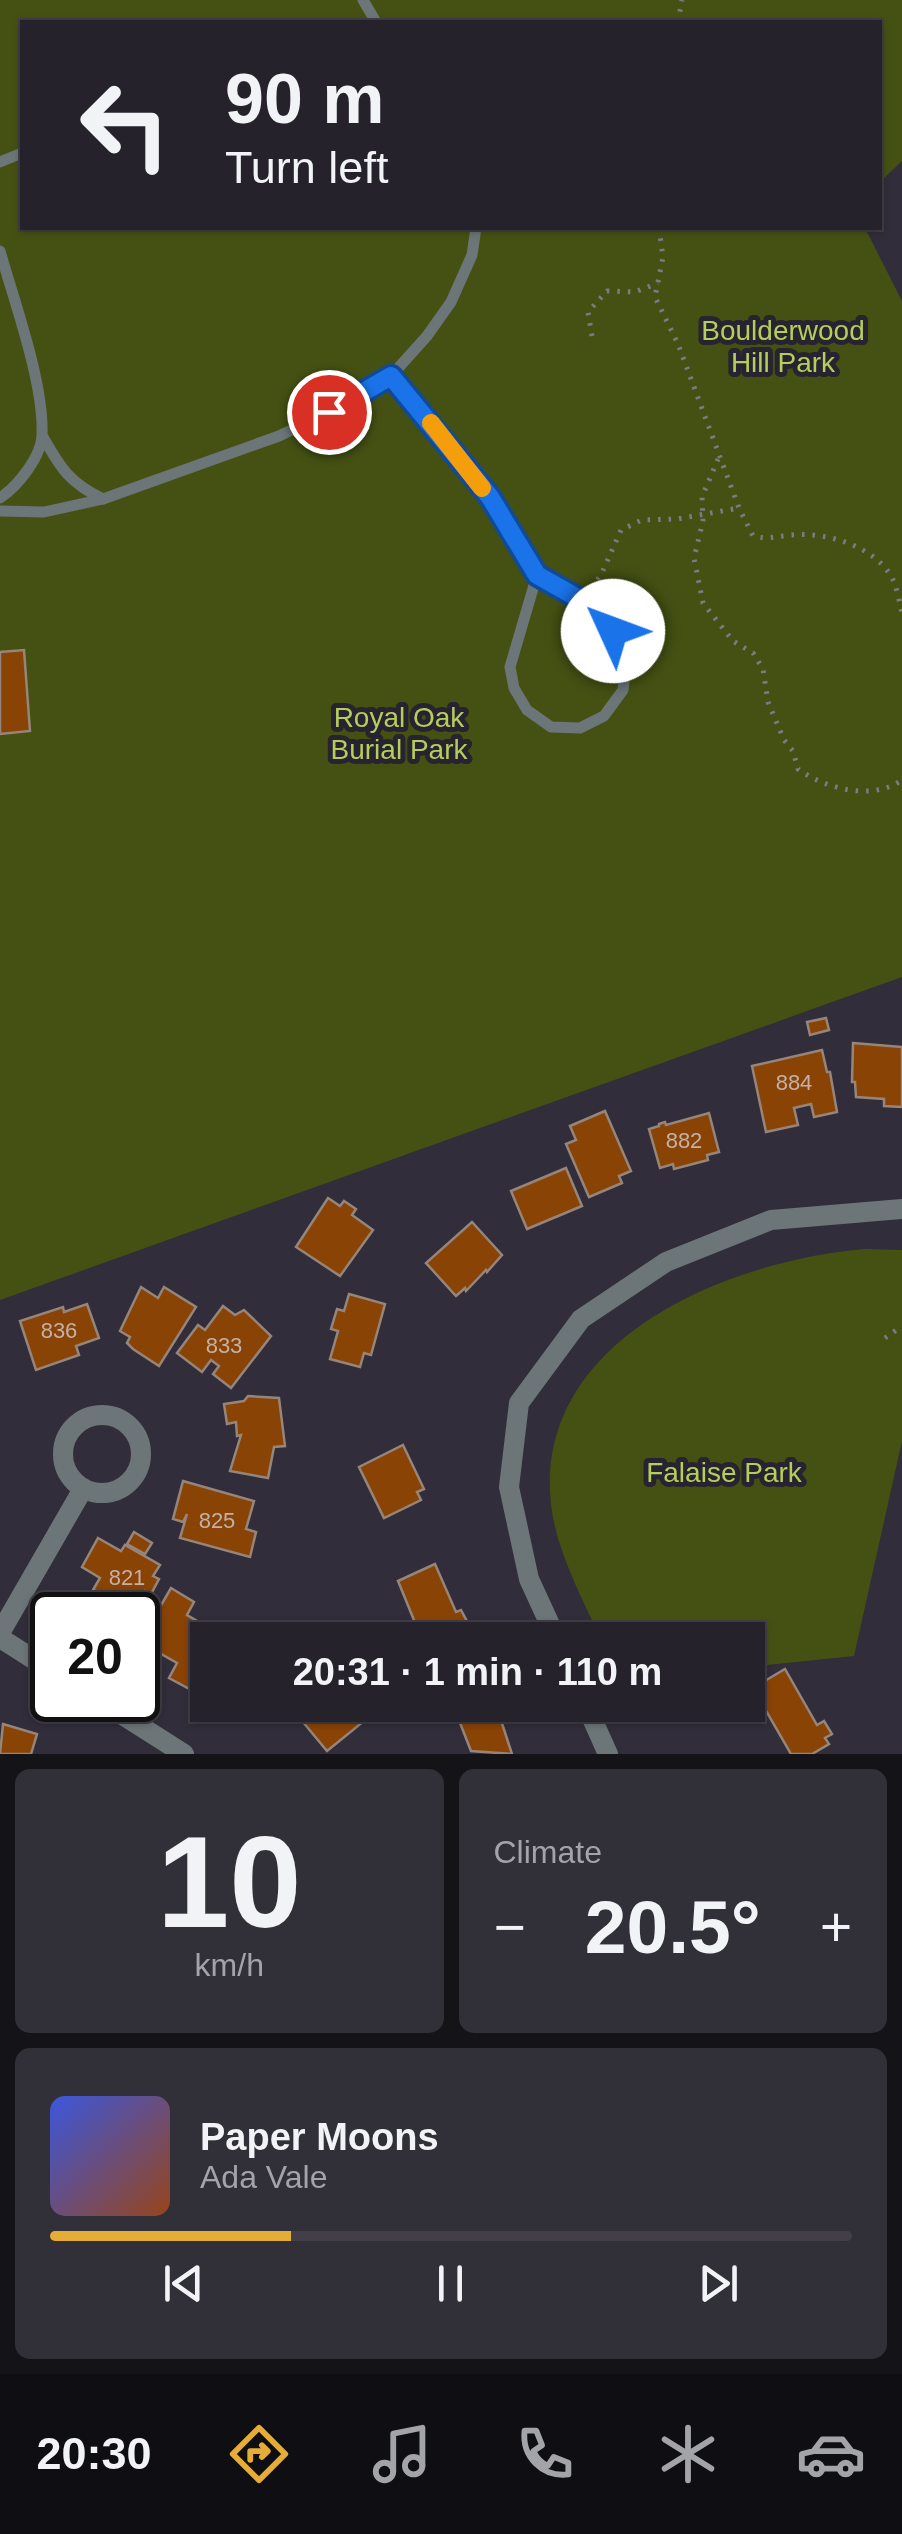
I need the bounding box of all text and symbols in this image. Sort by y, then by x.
icon: left [60,60,190,190]
text: 90 m [225,60,385,138]
text: Turn left [225,142,388,193]
park label: Boulderwood Hill Park [701,315,865,378]
pin [287,370,372,455]
icon: arrive [302,385,357,440]
position arrow [561,579,665,683]
park label: Royal Oak Burial Park [331,702,468,765]
house number: 884 [776,1070,812,1095]
house number: 882 [666,1128,702,1153]
house number: 836 [41,1318,77,1343]
house number: 833 [206,1333,242,1358]
park label: Falaise Park [646,1457,803,1488]
house number: 825 [199,1508,235,1533]
house number: 821 [109,1565,145,1590]
speed limit sign: 20 [30,1592,160,1722]
text: 20:31 · 1 min · 110 m [293,1651,662,1693]
text: 10 [157,1809,302,1955]
text: Climate [494,1834,602,1870]
text: 20.5° [585,1885,761,1969]
text: − [494,1896,526,1958]
text: + [820,1896,852,1958]
text: km/h [195,1947,264,1983]
text: Paper Moons [200,2116,439,2158]
text: Ada Vale [200,2159,328,2195]
icon: previous [156,2256,211,2311]
icon: pause [423,2256,478,2311]
icon: next [691,2256,746,2311]
icon: directions [224,2419,294,2489]
icon: music [367,2419,437,2489]
icon: phone [510,2419,580,2489]
icon: climate [653,2419,723,2489]
icon: car [796,2419,866,2489]
text: 20:30 [36,2428,152,2479]

